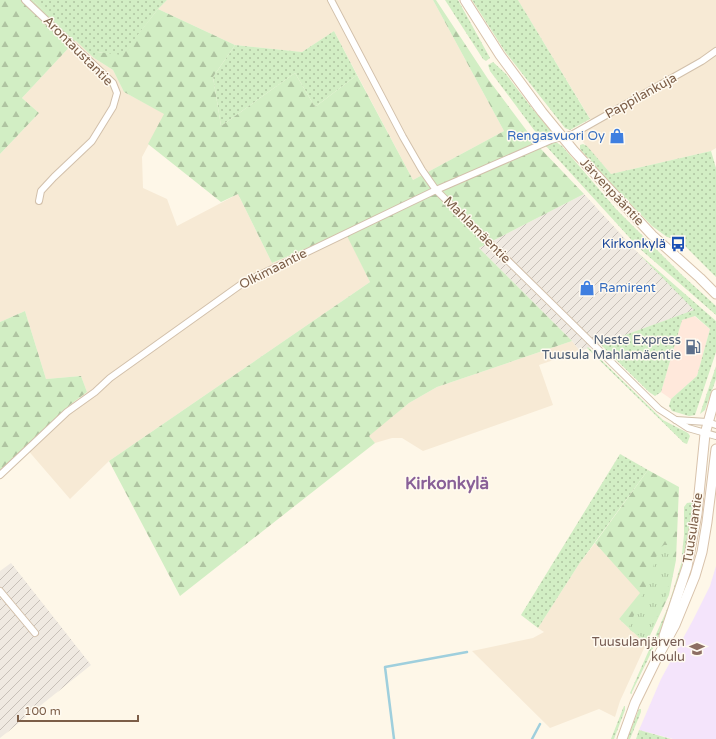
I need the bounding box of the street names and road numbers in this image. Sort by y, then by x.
street label: Arontaustantie [40,13,116,89]
street label: Pappilankuja [602,70,680,122]
street label: Järvenpääntie [577,155,647,229]
street label: Mahlamäentie [440,193,514,267]
street label: Olkimaantie [236,245,310,293]
street label: Tuusulantie [680,492,706,564]

